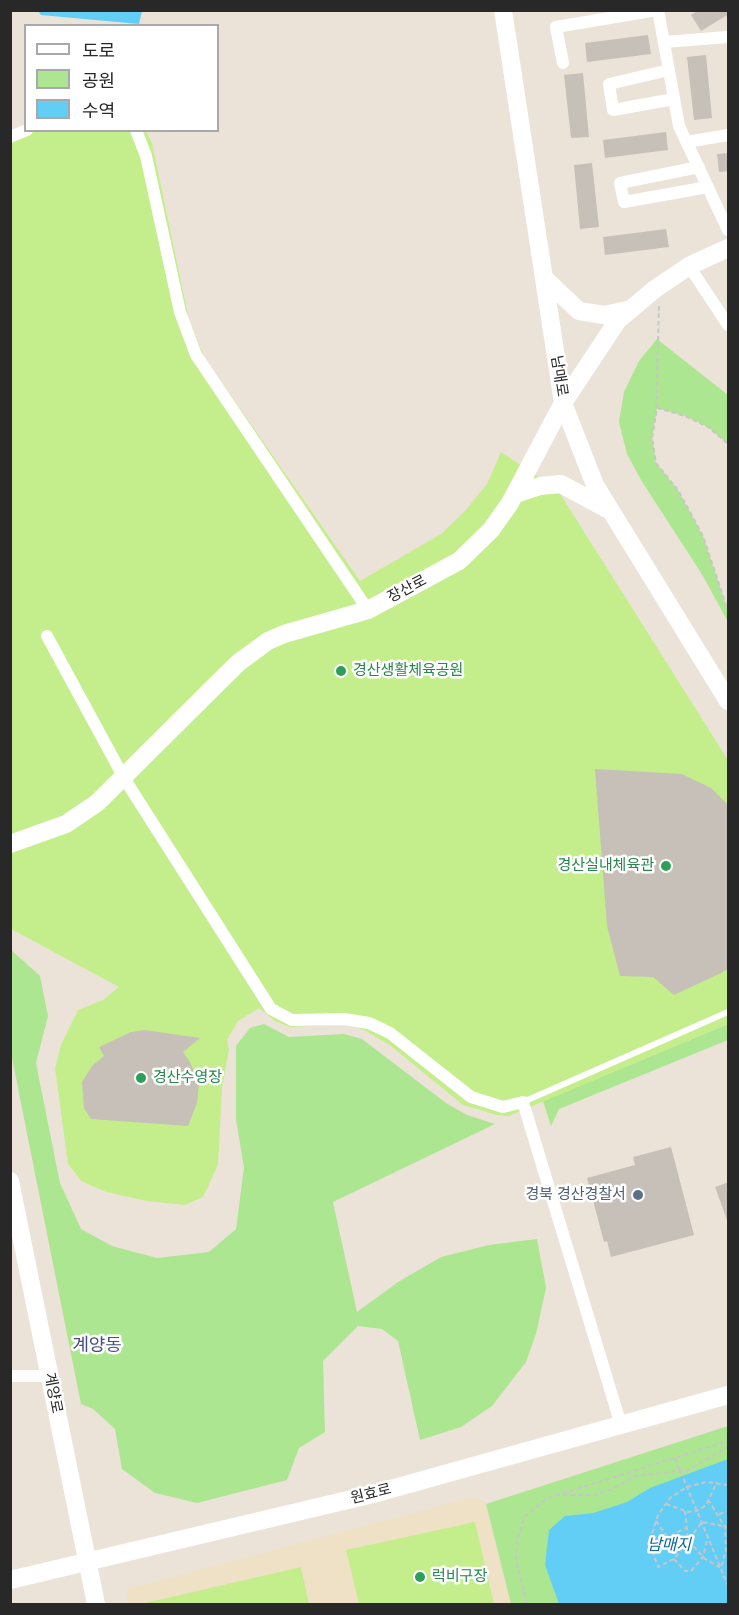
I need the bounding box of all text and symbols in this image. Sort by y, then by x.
legend [24,24,219,132]
text: 도로 [82,40,115,62]
text: 공원 [82,70,115,92]
text: 수역 [82,100,115,122]
street label: 남매로 [547,354,571,398]
street label: 장산로 [384,571,430,607]
place label: 경산생활체육공원 [353,662,463,680]
marker: 경산생활체육공원 [334,664,348,678]
place label: 경산실내체육관 [557,857,654,875]
marker: 경산실내체육관 [659,859,673,873]
place label: 경산수영장 [153,1069,222,1087]
marker: 경산수영장 [134,1071,148,1085]
place label: 경북 경산경찰서 [525,1186,626,1204]
marker: 경북 경산경찰서 [631,1188,645,1202]
district label: 계양동 [72,1335,122,1357]
street label: 계양로 [40,1371,66,1415]
street label: 원효로 [349,1480,393,1508]
water label: 남매지 [647,1535,691,1555]
place label: 럭비구장 [432,1568,487,1586]
marker: 럭비구장 [413,1570,427,1584]

